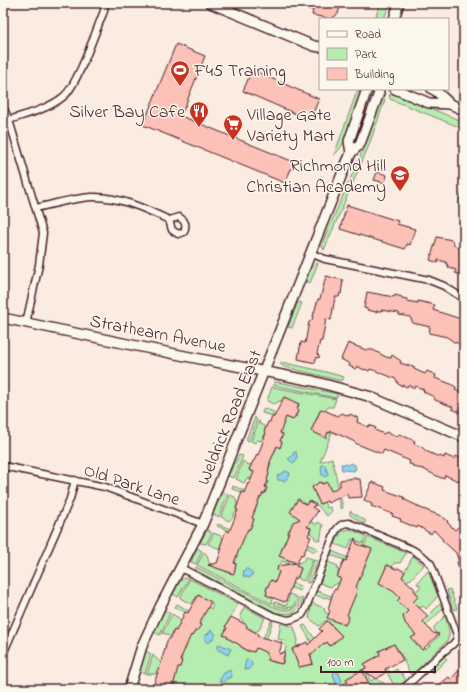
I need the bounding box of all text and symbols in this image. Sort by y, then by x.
legend [319,18,449,90]
text: Road [355,26,381,44]
text: Park [355,46,377,64]
sports icon: F45 Training [169,59,191,87]
place label: F45 Training [193,59,286,86]
text: Building [354,66,394,85]
place label: Silver Bay Cafe [69,100,186,126]
restaurant icon: Silver Bay Cafe [188,100,210,128]
place label: Village Gate Variety Mart [246,103,335,150]
supermarket icon: Village Gate Variety Mart [222,113,244,141]
place label: Richmond Hill Christian Academy [246,154,386,201]
school or university icon: Richmond Hill Christian Academy [389,164,411,192]
street label: Strathearn Avenue [87,309,229,361]
street label: Weldrick Road East [192,346,270,489]
street label: Old Park Lane [80,458,184,514]
scale bar [321,648,435,674]
text: 100 m [327,654,354,672]

